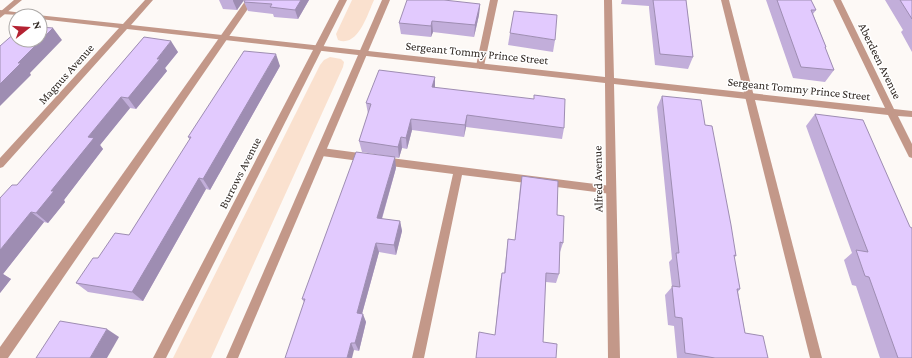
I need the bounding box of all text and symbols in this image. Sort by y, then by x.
north arrow [8,8,48,48]
text: N [31,20,45,31]
street label: Aberdeen Avenue [855,21,905,101]
street label: Sergeant Tommy Prince Street [405,39,550,68]
street label: Magnus Avenue [35,41,97,107]
street label: Sergeant Tommy Prince Street [727,75,872,104]
street label: Burrows Avenue [216,135,264,211]
street label: Alfred Avenue [590,146,606,212]

